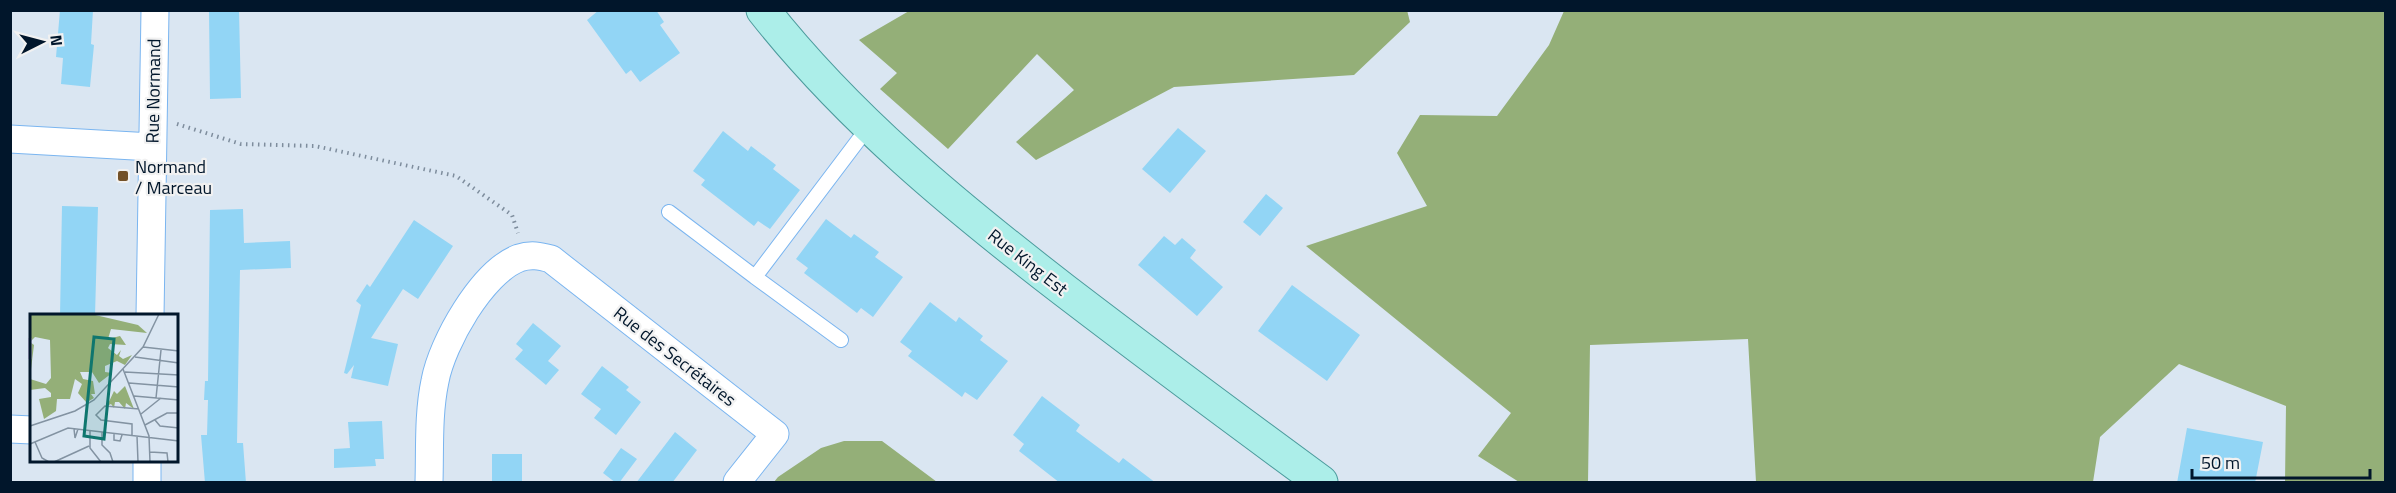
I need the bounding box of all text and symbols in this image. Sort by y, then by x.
north arrow [12,12,72,72]
text: N [44,34,69,47]
street label: Rue Normand [139,38,167,144]
place label: Normand / Marceau [135,153,212,201]
marker: Normand / Marceau [116,169,130,183]
street label: Rue King Est [982,222,1074,302]
street label: Rue des Secrétaires [608,299,742,413]
inset map [30,314,178,463]
scale bar [2192,442,2370,480]
text: 50 m [2201,449,2240,476]

